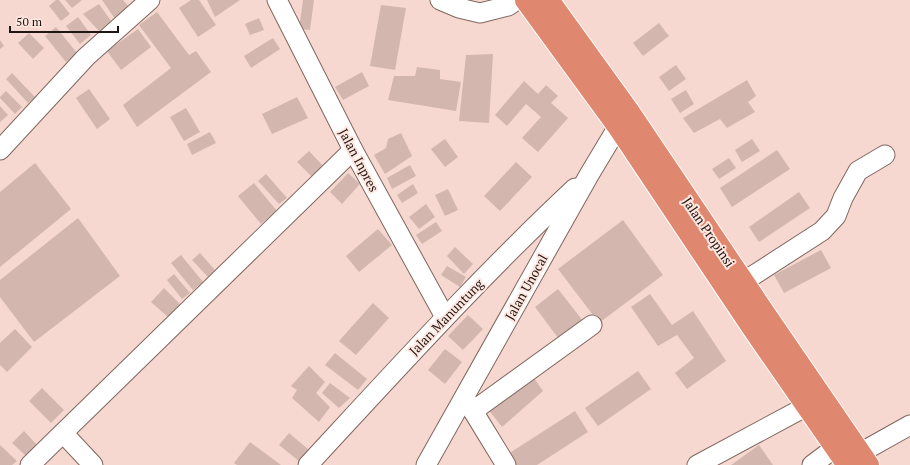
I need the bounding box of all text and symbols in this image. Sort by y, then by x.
scale bar [10,8,118,34]
text: 50 m [16,14,43,29]
street label: Jalan Inpres [335,125,383,195]
street label: Jalan Propinsi [679,193,739,271]
street label: Jalan Unocal [501,251,551,323]
street label: Jalan Manuntung [405,275,487,359]

